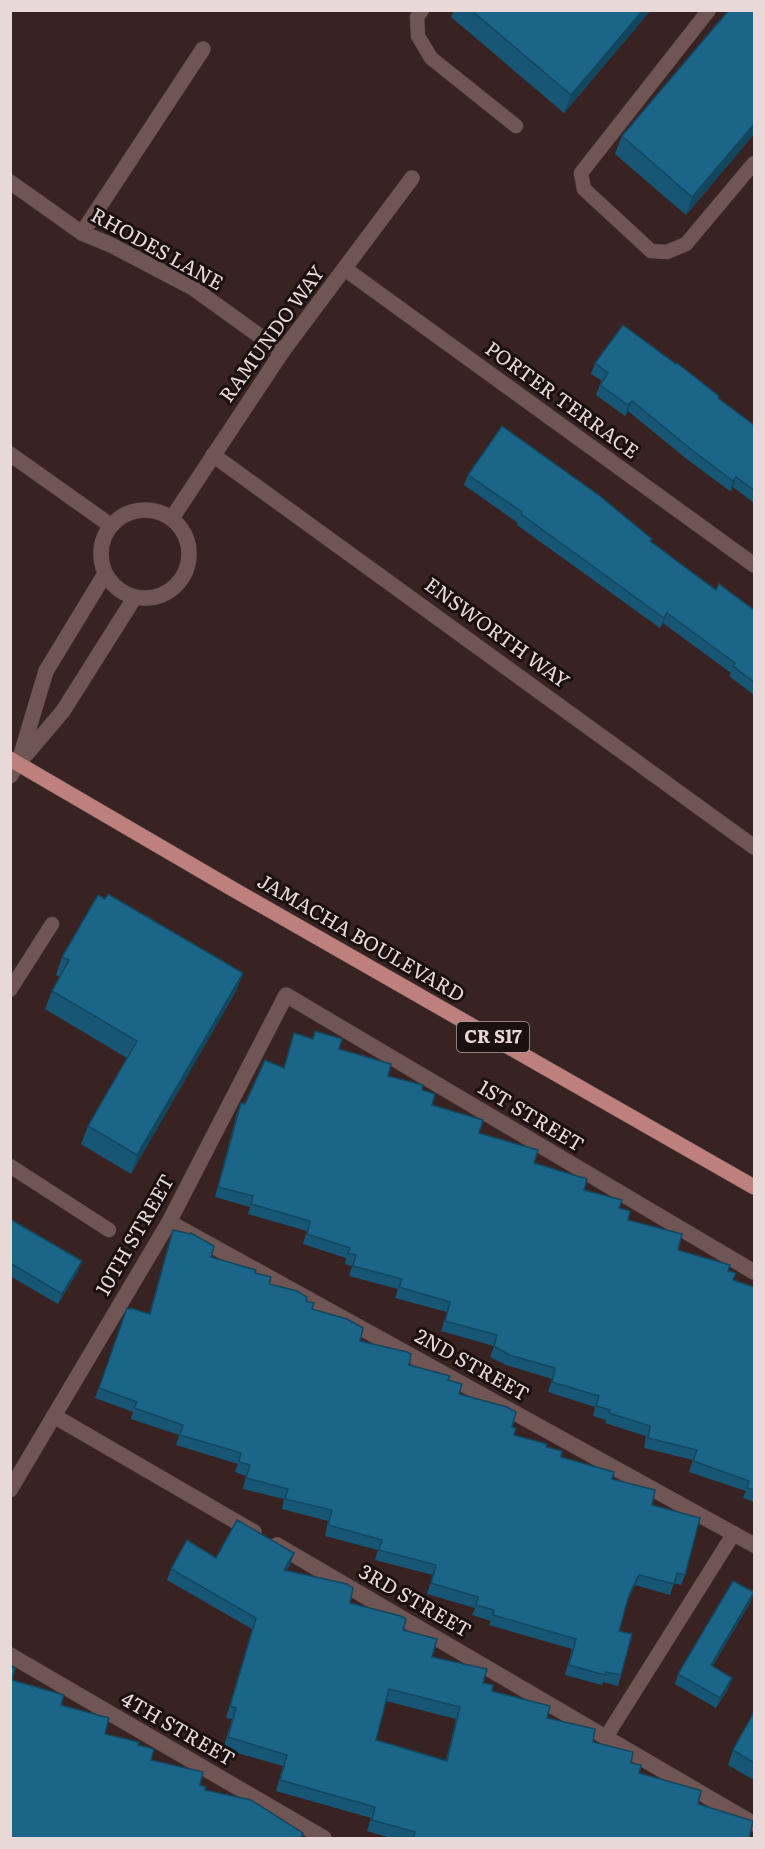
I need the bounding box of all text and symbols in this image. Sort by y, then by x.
street label: RHODES LANE [86,198,230,296]
street label: RAMUNDO WAY [210,258,330,408]
street label: PORTER TERRACE [480,332,646,464]
street label: ENSWORTH WAY [419,568,577,694]
street label: JAMACHA BOULEVARD [253,865,471,1008]
road number: CR S17 [457,1022,529,1052]
street label: 1ST STREET [473,1071,591,1158]
street label: 10TH STREET [86,1168,180,1300]
street label: 2ND STREET [410,1319,536,1407]
street label: 3RD STREET [354,1555,478,1644]
street label: 4TH STREET [116,1683,242,1772]

